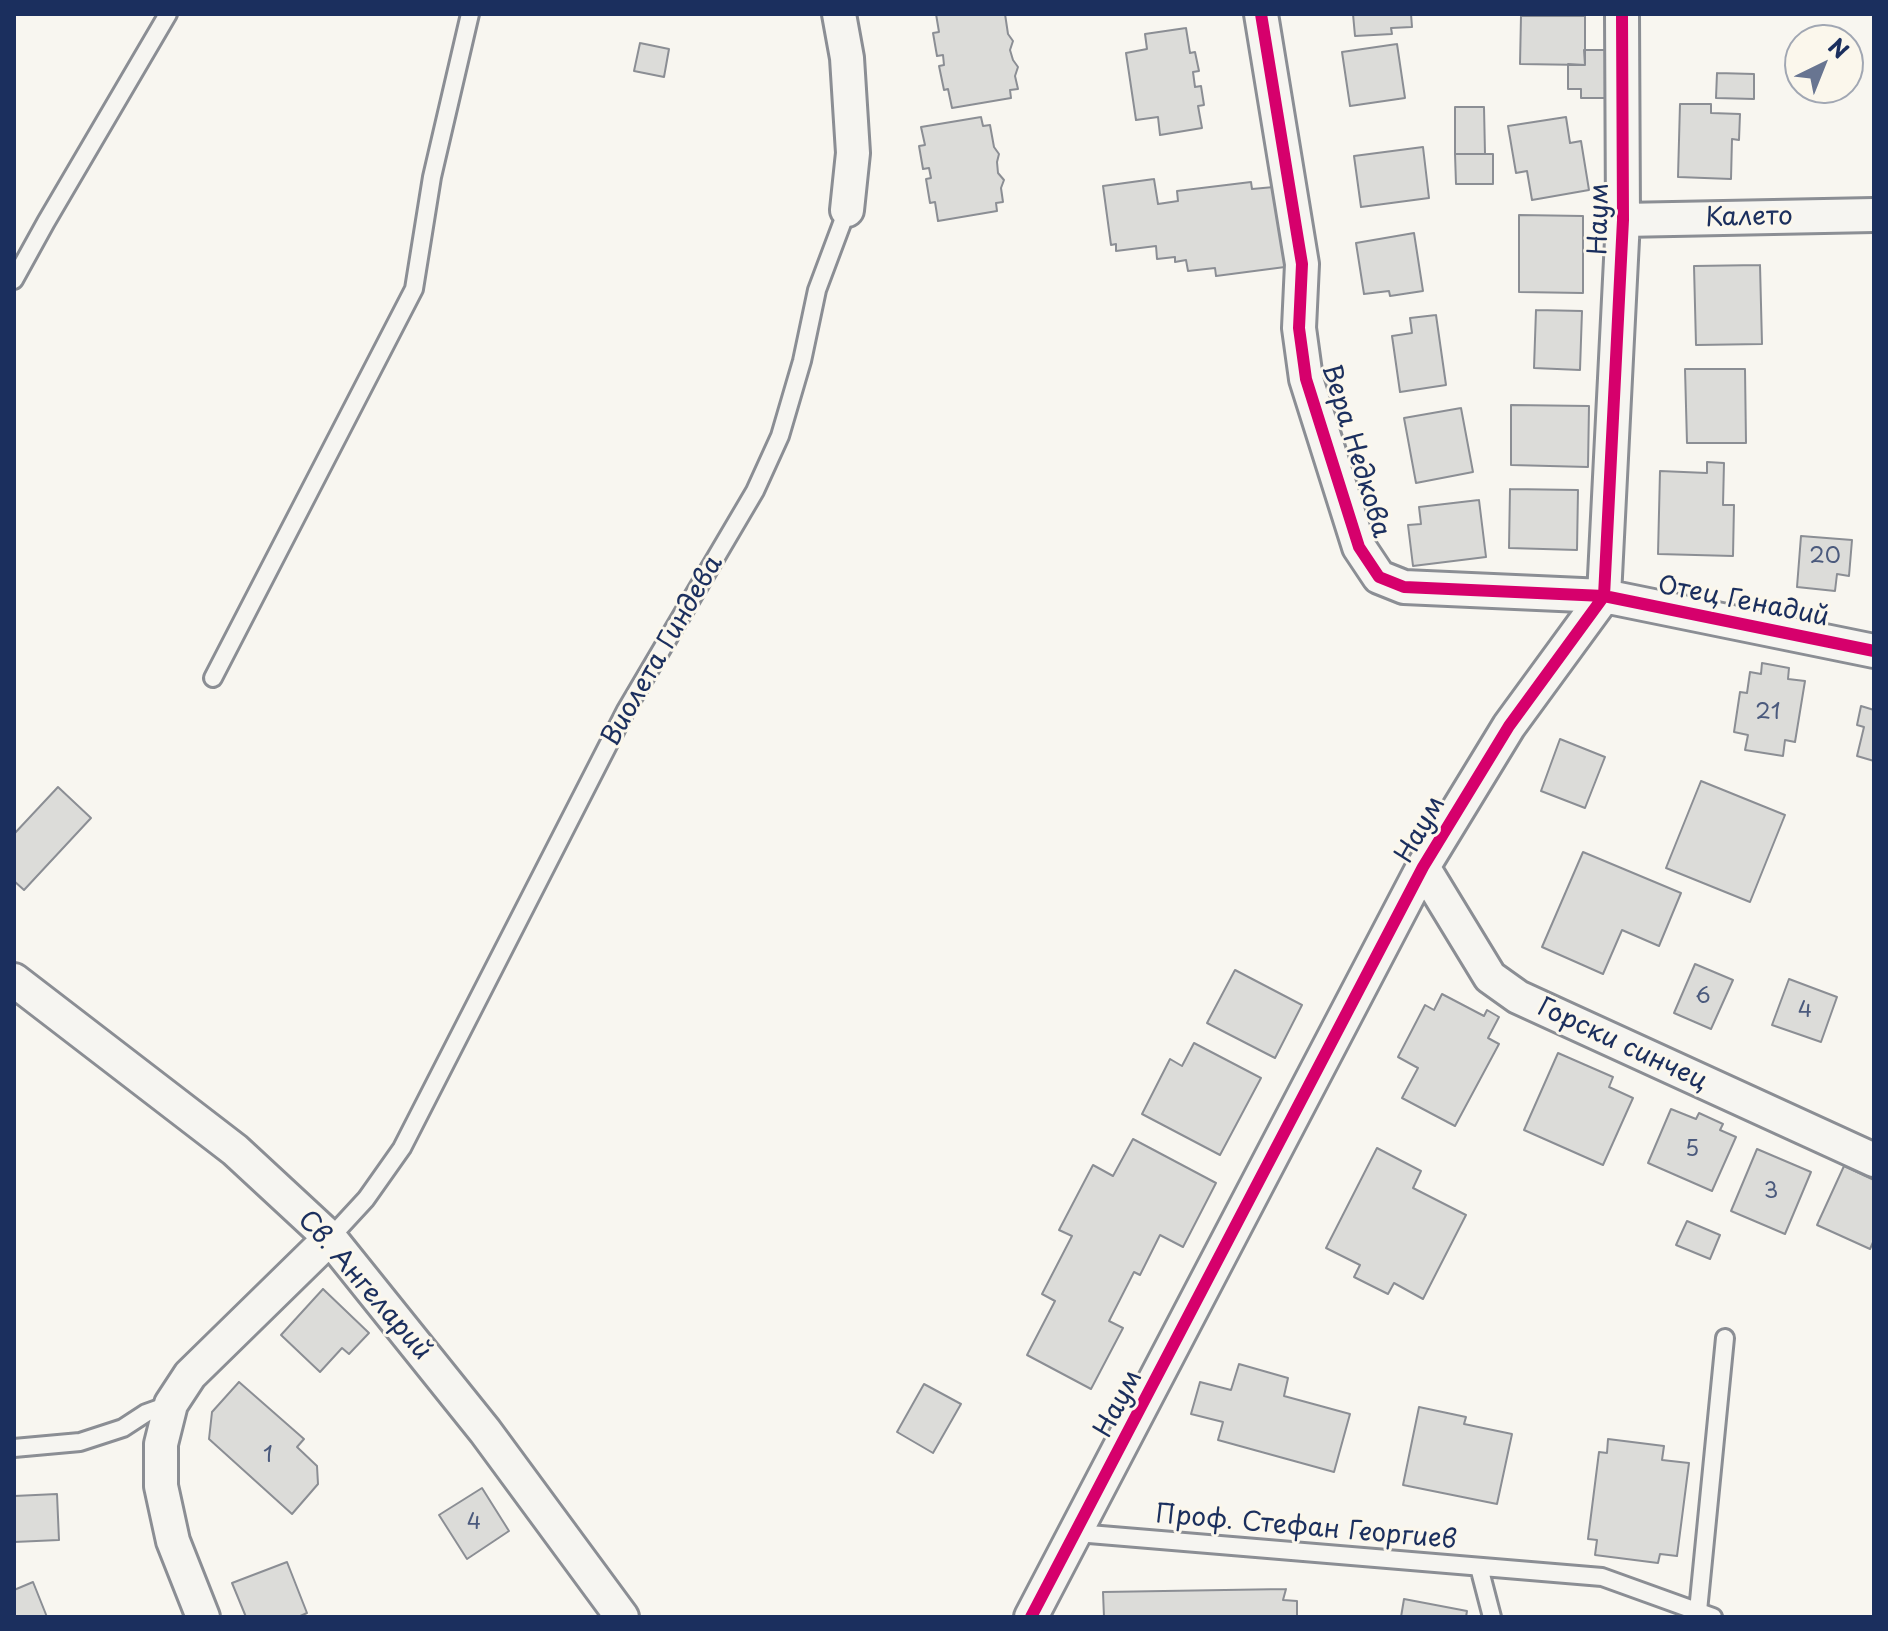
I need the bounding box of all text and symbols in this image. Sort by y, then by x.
north arrow [1784,24,1864,104]
text: N [1822,30,1857,66]
street label: Наум [1584,183,1616,255]
street label: Калето [1705,202,1793,234]
street label: Вера Недкова [1314,361,1396,541]
house number: 20 [1809,544,1841,570]
street label: Виолета Гиндева [596,550,730,752]
street label: Отец Генадий [1655,570,1831,634]
house number: 21 [1755,700,1781,726]
street label: Наум [1389,791,1453,869]
house number: 6 [1695,984,1711,1010]
street label: Горски синчец [1532,992,1712,1098]
house number: 4 [1798,998,1812,1024]
house number: 5 [1685,1137,1699,1163]
house number: 3 [1764,1179,1778,1205]
street label: Св. Ангеларий [291,1205,437,1367]
street label: Наум [1088,1365,1150,1443]
house number: 1 [263,1443,273,1469]
street label: Проф. Стефан Георгиев [1154,1499,1458,1557]
house number: 4 [467,1510,481,1536]

